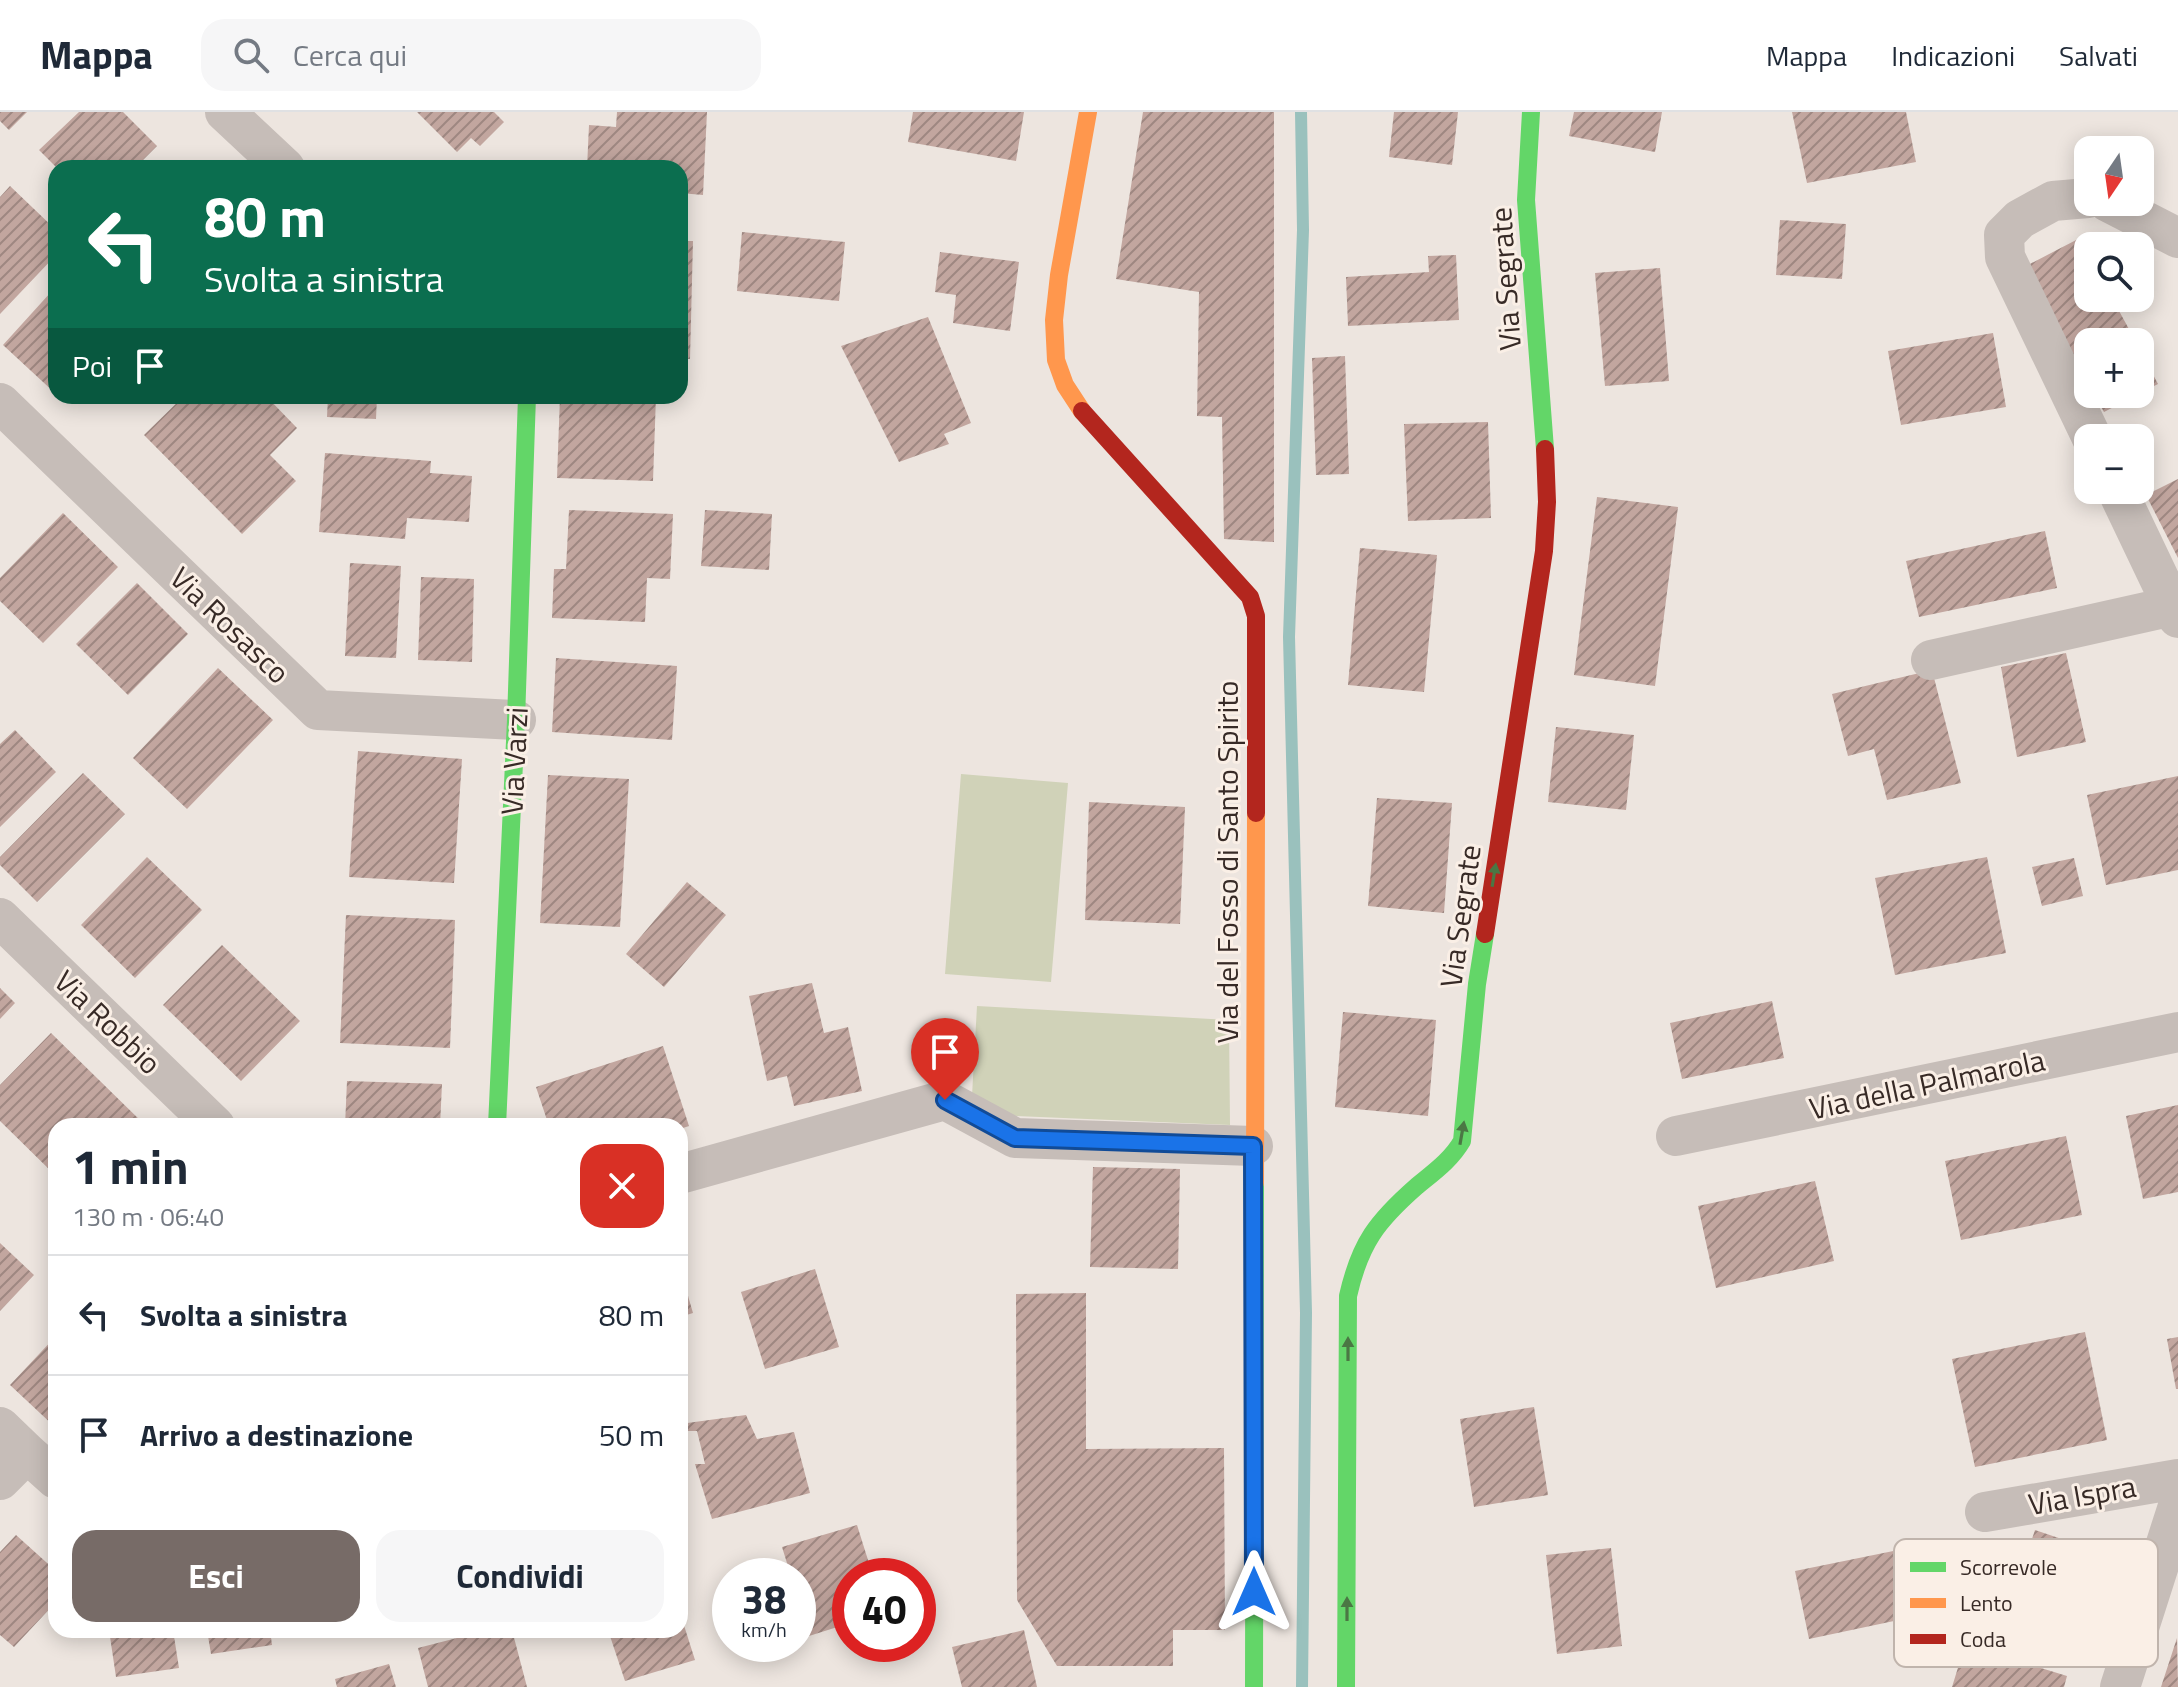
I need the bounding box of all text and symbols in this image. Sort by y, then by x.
search box [201,19,761,91]
text: Mappa [40,26,153,84]
text: Cerca qui [293,32,407,78]
icon: search [229,33,273,77]
text: Mappa [1766,34,1847,77]
text: Indicazioni [1891,34,2015,77]
text: Salvati [2059,34,2138,77]
north arrow [2074,136,2154,216]
map controls [2074,136,2154,504]
text: 80 m [204,174,326,259]
icon: left [72,192,176,296]
street label: Via Segrate [1477,206,1533,352]
button: search [2074,232,2154,312]
text: Svolta a sinistra [204,251,444,306]
button: + [2074,328,2154,408]
text: Poi [72,343,112,389]
icon: arrive [128,344,172,388]
button: − [2074,424,2154,504]
street label: Via Rosasco [160,556,300,694]
street label: Via del Fosso di Santo Spirito [1204,681,1250,1043]
street label: Via Varzi [488,706,540,816]
street label: Via Segrate [1427,842,1493,990]
one-way arrow [1488,862,1501,887]
street label: Via Robbio [44,959,172,1085]
pin [911,1018,979,1100]
icon: arrive [923,1030,967,1074]
street label: Via della Palmarola [1805,1037,2049,1131]
one-way arrow [1456,1120,1469,1145]
text: 1 min [72,1130,189,1203]
button: close [580,1144,664,1228]
text: 130 m · 06:40 [72,1197,224,1236]
text: Svolta a sinistra [140,1292,348,1338]
text: 80 m [599,1292,664,1338]
icon: left [72,1293,116,1337]
one-way arrow [1342,1336,1354,1361]
text: Arrivo a destinazione [140,1412,413,1458]
text: 50 m [599,1412,664,1458]
icon: arrive [72,1413,116,1457]
street label: Via Ispra [2025,1463,2139,1527]
button: Esci [72,1530,360,1622]
button: Condividi [376,1530,664,1622]
legend [1894,1539,2158,1667]
position arrow [1212,1550,1296,1634]
text: Scorrevole [1960,1550,2057,1584]
speed limit sign: 40 [832,1558,936,1662]
text: 38 [742,1569,786,1630]
text: Lento [1960,1586,2013,1620]
one-way arrow [1341,1596,1353,1621]
text: km/h [741,1614,787,1645]
text: Coda [1960,1622,2006,1656]

